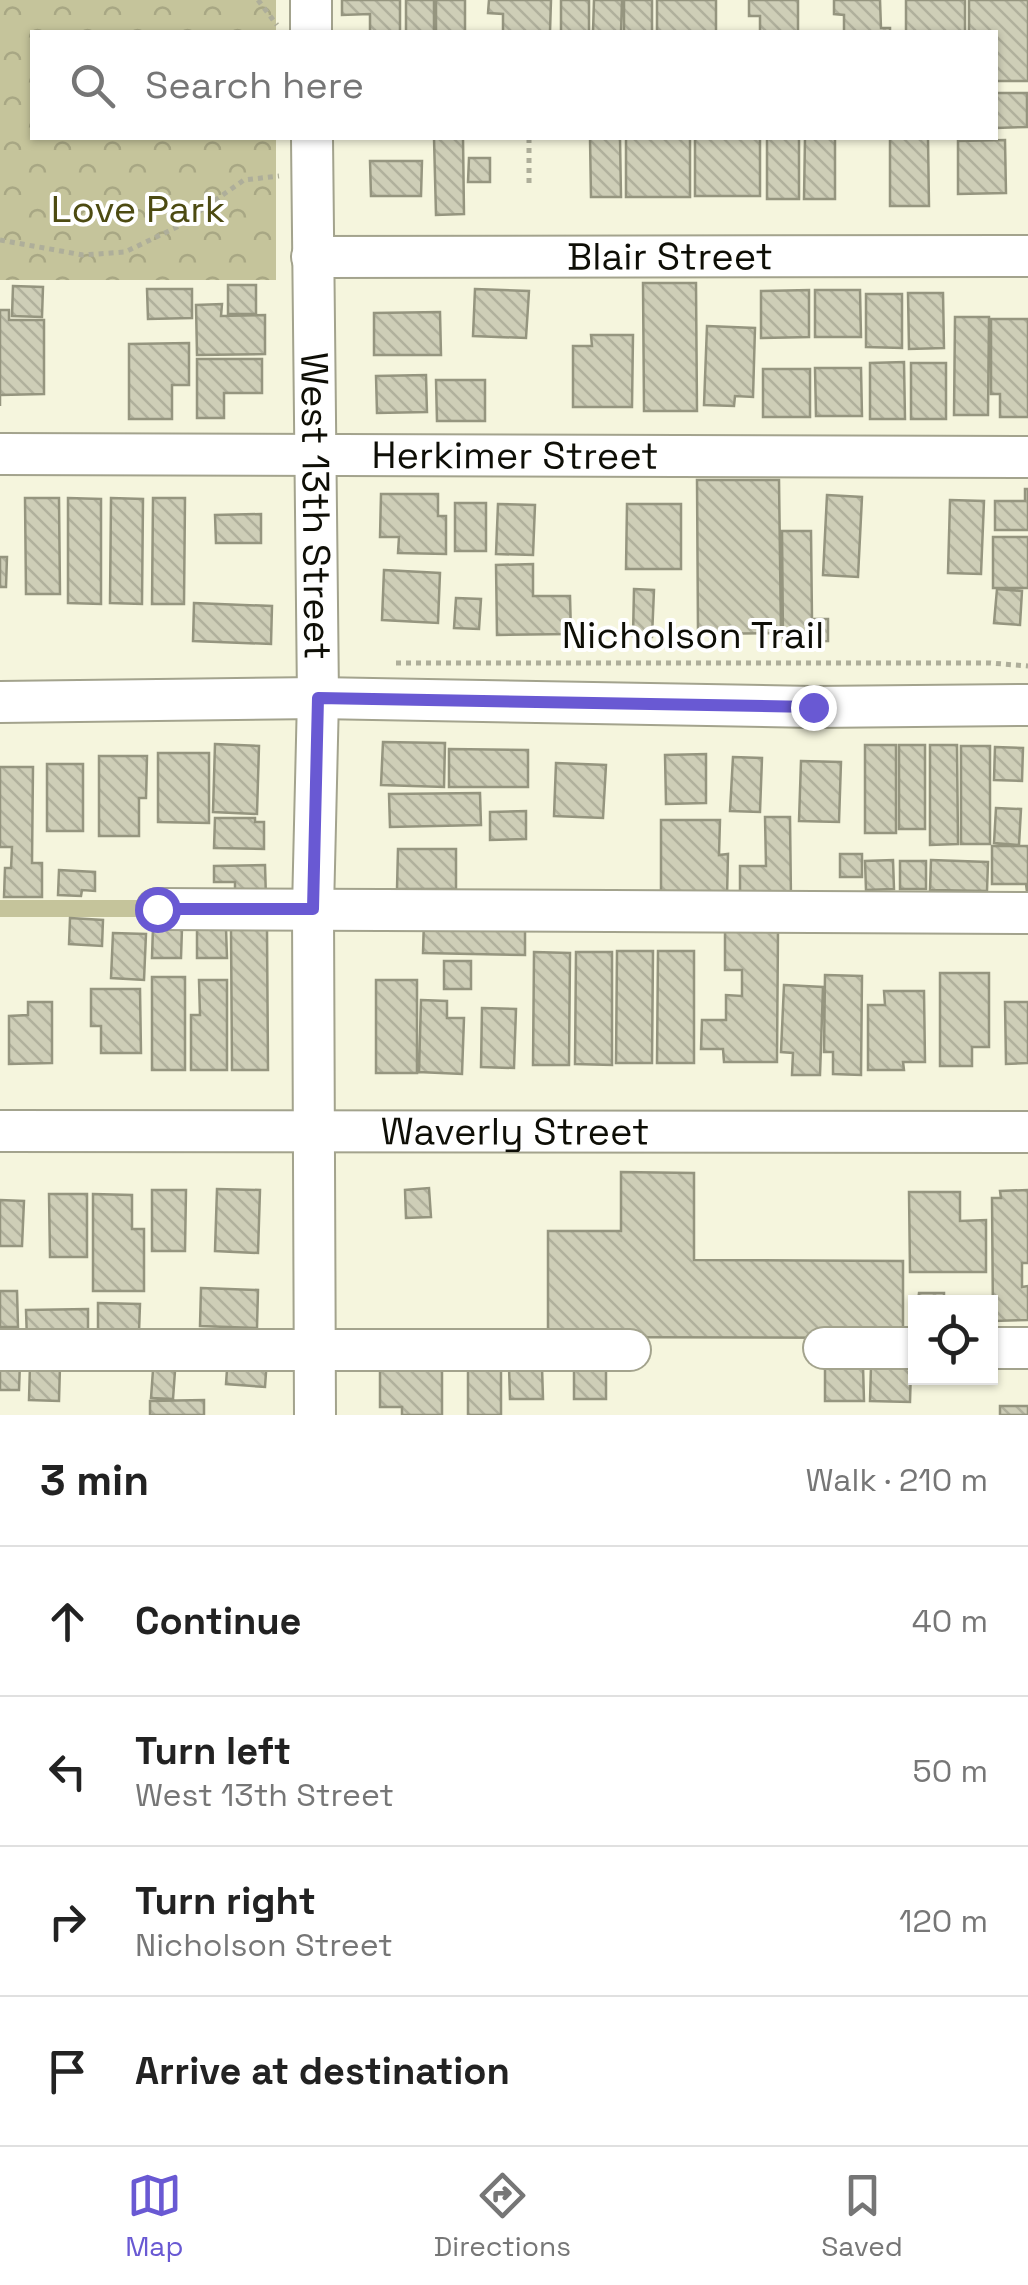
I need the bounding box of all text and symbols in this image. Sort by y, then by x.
search box [30,30,998,140]
icon: search [65,58,120,113]
text: Search here [145,61,364,109]
park label: Love Park [51,185,225,233]
street label: Blair Street [567,232,773,281]
street label: West 13th Street [290,352,342,660]
street label: Herkimer Street [371,431,659,480]
street label: Nicholson Trail [562,611,824,659]
route end [791,685,837,731]
route start [135,887,181,933]
street label: Waverly Street [381,1107,649,1156]
map controls [908,1295,998,1385]
button: locate [908,1295,998,1385]
text: 3 min [40,1454,149,1507]
text: Walk · 210 m [806,1460,988,1500]
icon: ahead [40,1594,95,1649]
text: Continue [135,1597,301,1645]
text: 40 m [912,1601,988,1641]
text: Turn left [135,1727,291,1775]
icon: left [40,1744,95,1799]
text: 50 m [913,1751,988,1791]
text: West 13th Street [135,1775,394,1815]
text: Turn right [135,1877,316,1925]
icon: right [40,1894,95,1949]
text: 120 m [899,1901,988,1941]
text: Nicholson Street [135,1925,393,1965]
icon: arrive [40,2044,95,2099]
text: Arrive at destination [135,2047,510,2095]
tab: Map [125,2168,183,2264]
tab: Directions [434,2168,571,2264]
tab: Saved [821,2168,903,2264]

